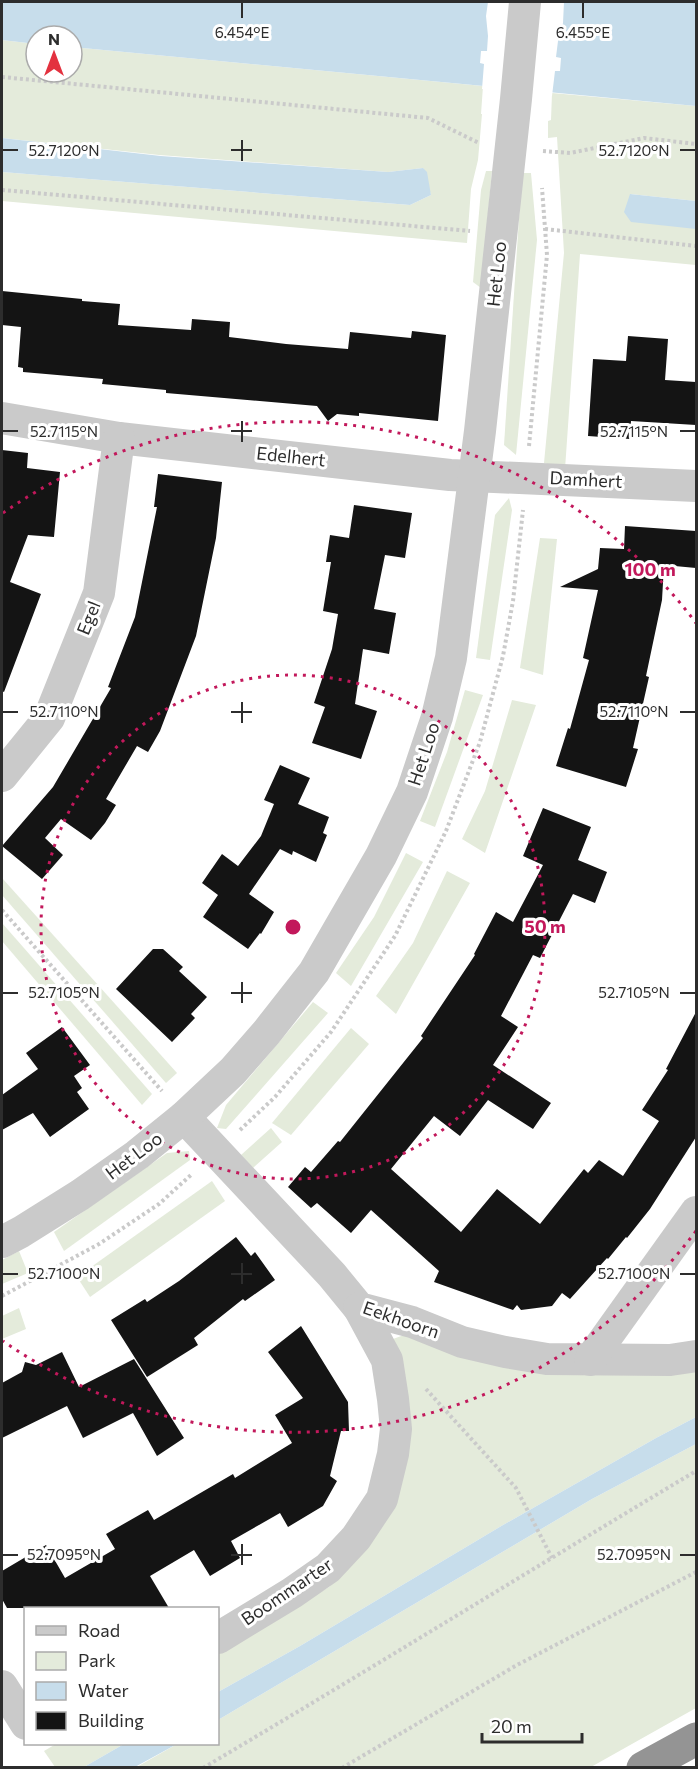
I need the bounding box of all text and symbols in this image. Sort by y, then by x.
text: 6.454°E [215,23,269,41]
text: 6.455°E [556,23,610,41]
north arrow [24,24,84,84]
text: N [48,29,60,48]
text: 52.7120°N [28,141,100,159]
text: 52.7120°N [598,141,670,159]
street label: Het Loo [482,240,510,308]
text: 52.7115°N [30,422,98,440]
text: 52.7115°N [600,422,668,440]
street label: Edelhert [255,441,327,471]
street label: Damhert [549,466,623,492]
text: 100 m [624,558,676,580]
street label: Egel [71,598,105,638]
text: 52.7110°N [29,702,99,720]
text: 52.7110°N [599,702,669,720]
street label: Het Loo [402,719,444,788]
text: 50 m [524,915,566,937]
centre of rings [283,917,303,937]
text: 52.7105°N [28,983,100,1001]
text: 52.7105°N [598,983,670,1001]
street label: Het Loo [101,1127,166,1184]
text: 52.7100°N [28,1264,100,1282]
text: 52.7100°N [598,1264,670,1282]
street label: Eekhoorn [360,1296,442,1342]
text: 52.7095°N [27,1545,101,1563]
text: 52.7095°N [597,1545,671,1563]
street label: Boommarter [237,1553,336,1630]
legend [24,1607,219,1745]
text: Road [78,1619,120,1641]
text: Park [78,1649,116,1671]
text: Water [78,1679,129,1701]
scale bar [482,1706,582,1744]
text: Building [78,1709,144,1731]
text: 20 m [491,1715,532,1737]

